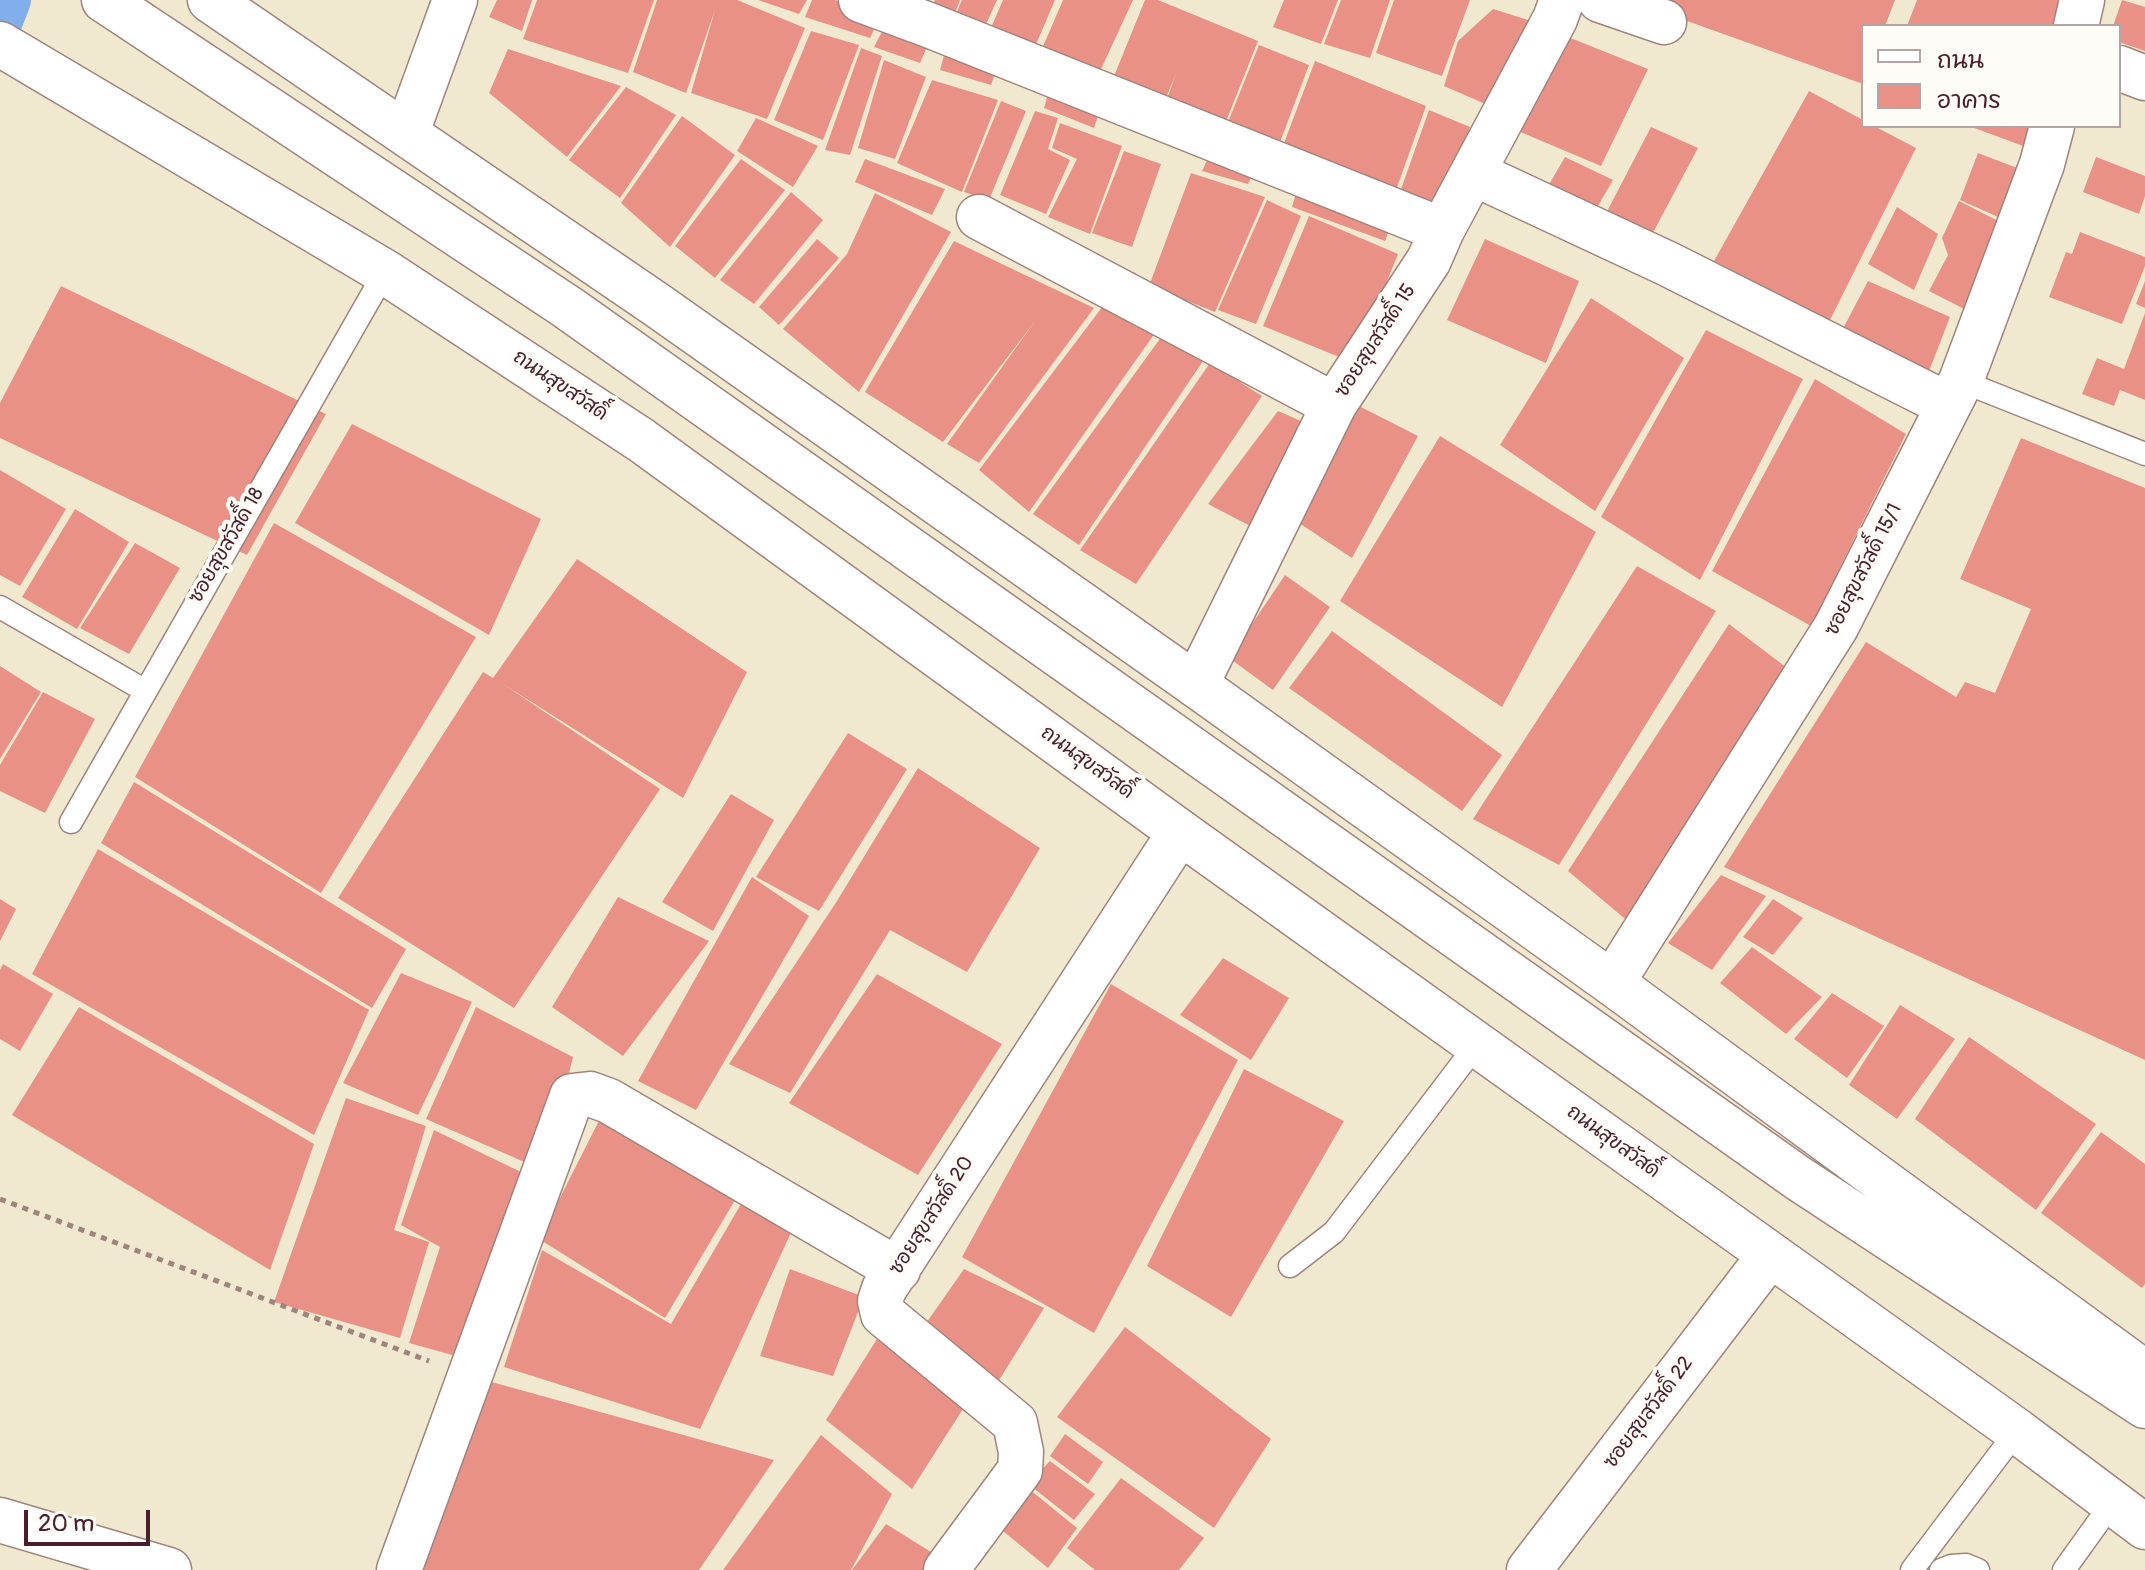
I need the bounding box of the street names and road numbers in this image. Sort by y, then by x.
street label: ซอยสุขสวัสดิ์ 15 [1330,280,1422,402]
street label: ถนนสุขสวัสดิ์ [508,345,612,427]
street label: ซอยสุขสวัสดิ์ 18 [184,484,270,608]
street label: ซอยสุขสวัสดิ์ 15/1 [1820,500,1908,640]
street label: ถนนสุขสวัสดิ์ [1036,721,1138,805]
street label: ถนนสุขสวัสดิ์ [1562,1100,1664,1184]
street label: ซอยสุขสวัสดิ์ 20 [885,1152,979,1280]
street label: ซอยสุขสวัสดิ์ 22 [1599,1352,1699,1474]

